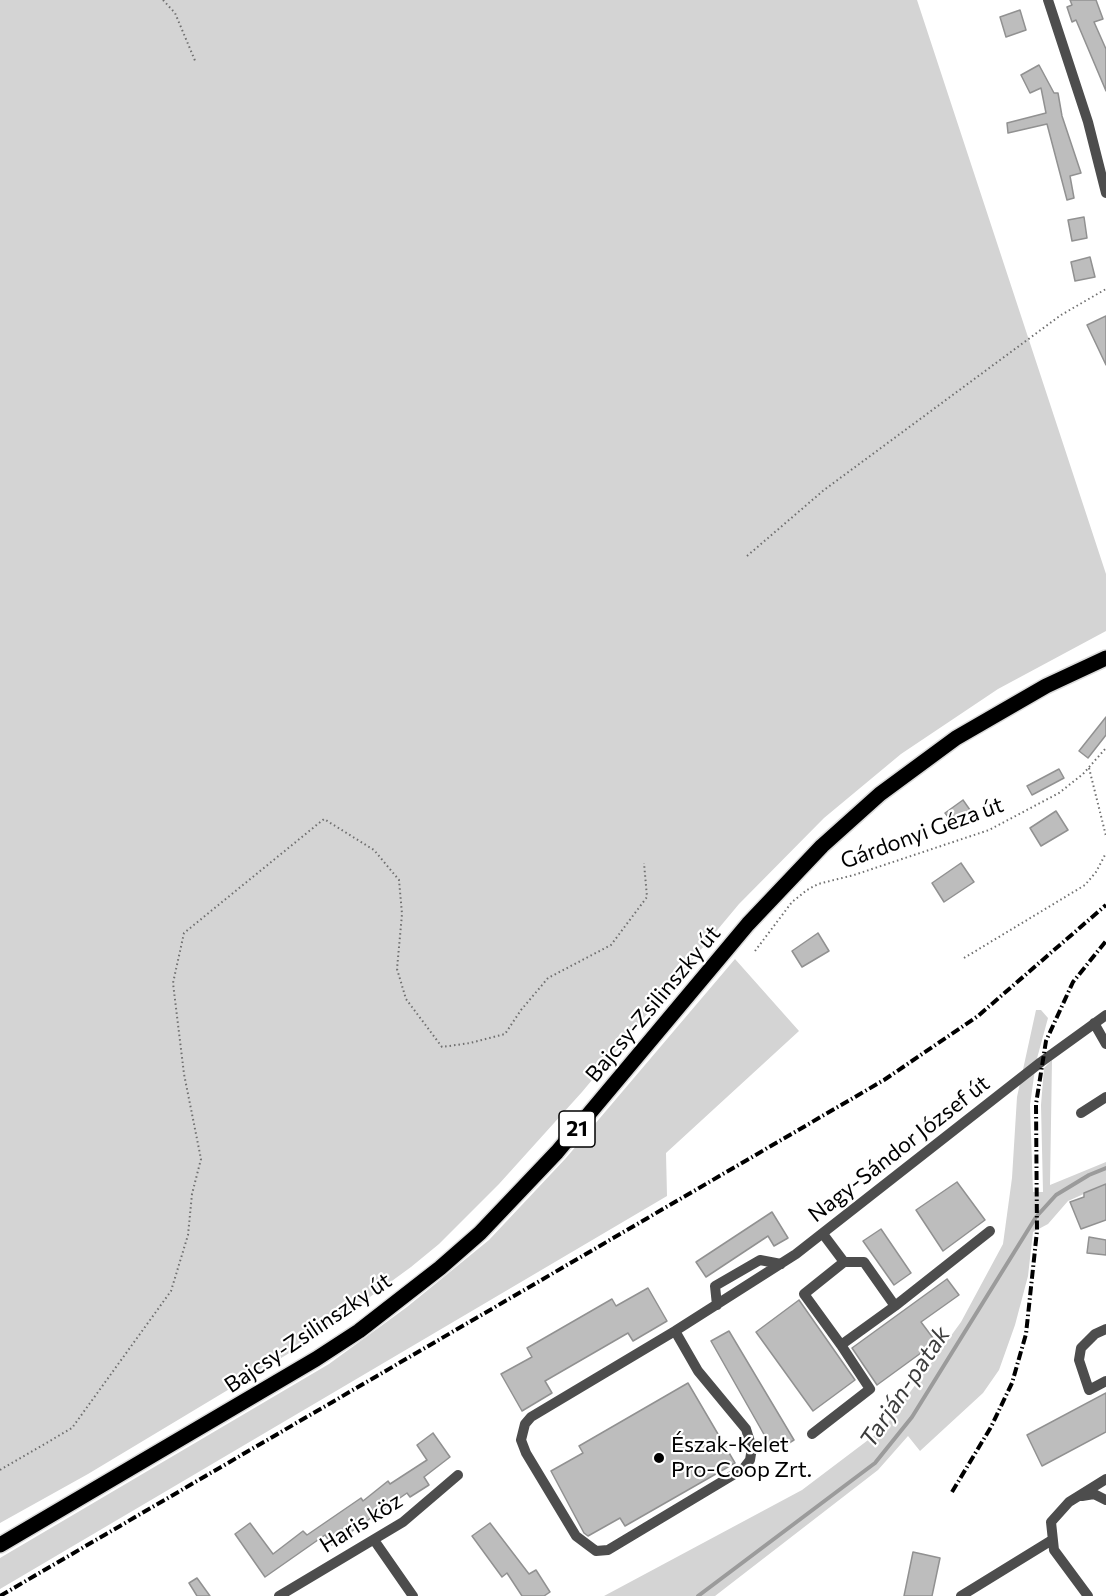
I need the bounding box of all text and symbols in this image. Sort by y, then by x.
street label: Gárdonyi Géza út [837,791,1007,875]
street label: Bajcsy-Zsilinszky út [580,921,726,1087]
street label: Nagy-Sándor József út [803,1070,995,1228]
road number: 21 [559,1111,595,1147]
street label: Bajcsy-Zsilinszky út [219,1267,397,1399]
water label: Tarján-patak [854,1321,956,1453]
place label: Észak-Kelet Pro-Coop Zrt. [671,1432,812,1484]
marker: Észak-Kelet Pro-Coop Zrt. [652,1451,666,1465]
street label: Haris köz [315,1487,407,1559]

